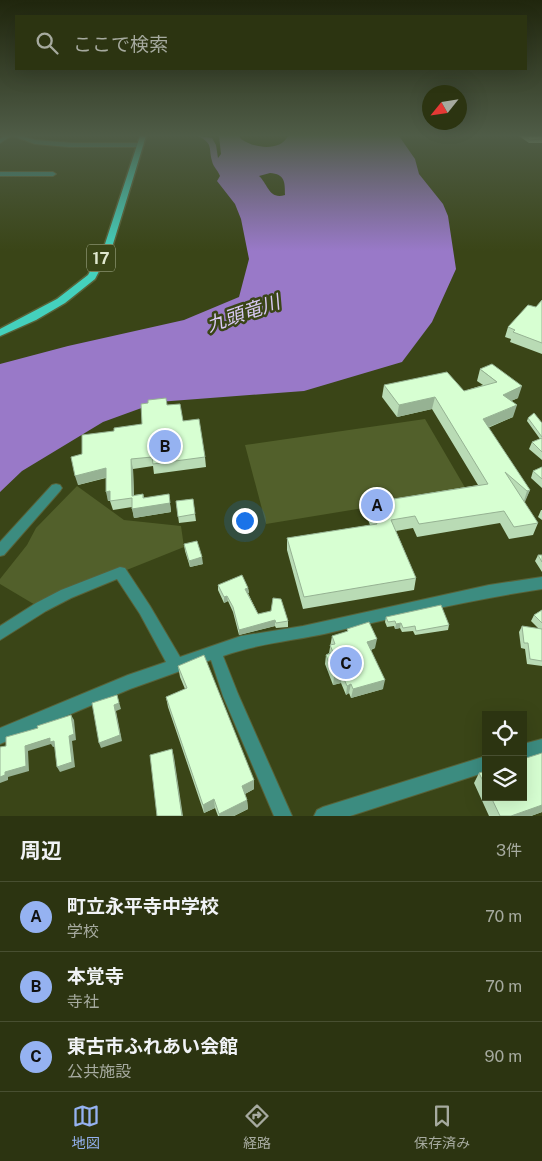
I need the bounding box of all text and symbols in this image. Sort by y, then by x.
search box [15,15,527,70]
icon: search [33,29,61,57]
text: ここで検索 [73,33,168,55]
north arrow [422,85,467,130]
road number: 17 [87,244,115,272]
water label: 九頭竜川 [203,290,284,336]
pin: B [149,427,181,465]
pin: A [361,486,393,524]
your location [232,508,258,534]
pin: C [330,644,362,682]
map controls [482,711,527,801]
button: locate [482,711,527,756]
button: layers [482,756,527,801]
text: 周辺 [20,838,62,863]
text: 3件 [496,841,522,860]
text: 町立永平寺中学校 [67,895,219,917]
text: A [30,907,42,926]
text: 70 m [485,907,522,926]
text: 学校 [67,922,99,941]
text: 本覚寺 [67,965,124,987]
text: B [31,977,41,996]
text: 70 m [485,977,522,996]
text: 寺社 [67,992,99,1011]
text: 東古市ふれあい会館 [67,1035,238,1057]
text: C [30,1047,42,1066]
text: 90 m [485,1047,522,1066]
text: 公共施設 [67,1062,131,1081]
tab: 地図 [72,1102,100,1152]
tab: 経路 [243,1102,271,1152]
tab: 保存済み [414,1102,470,1152]

